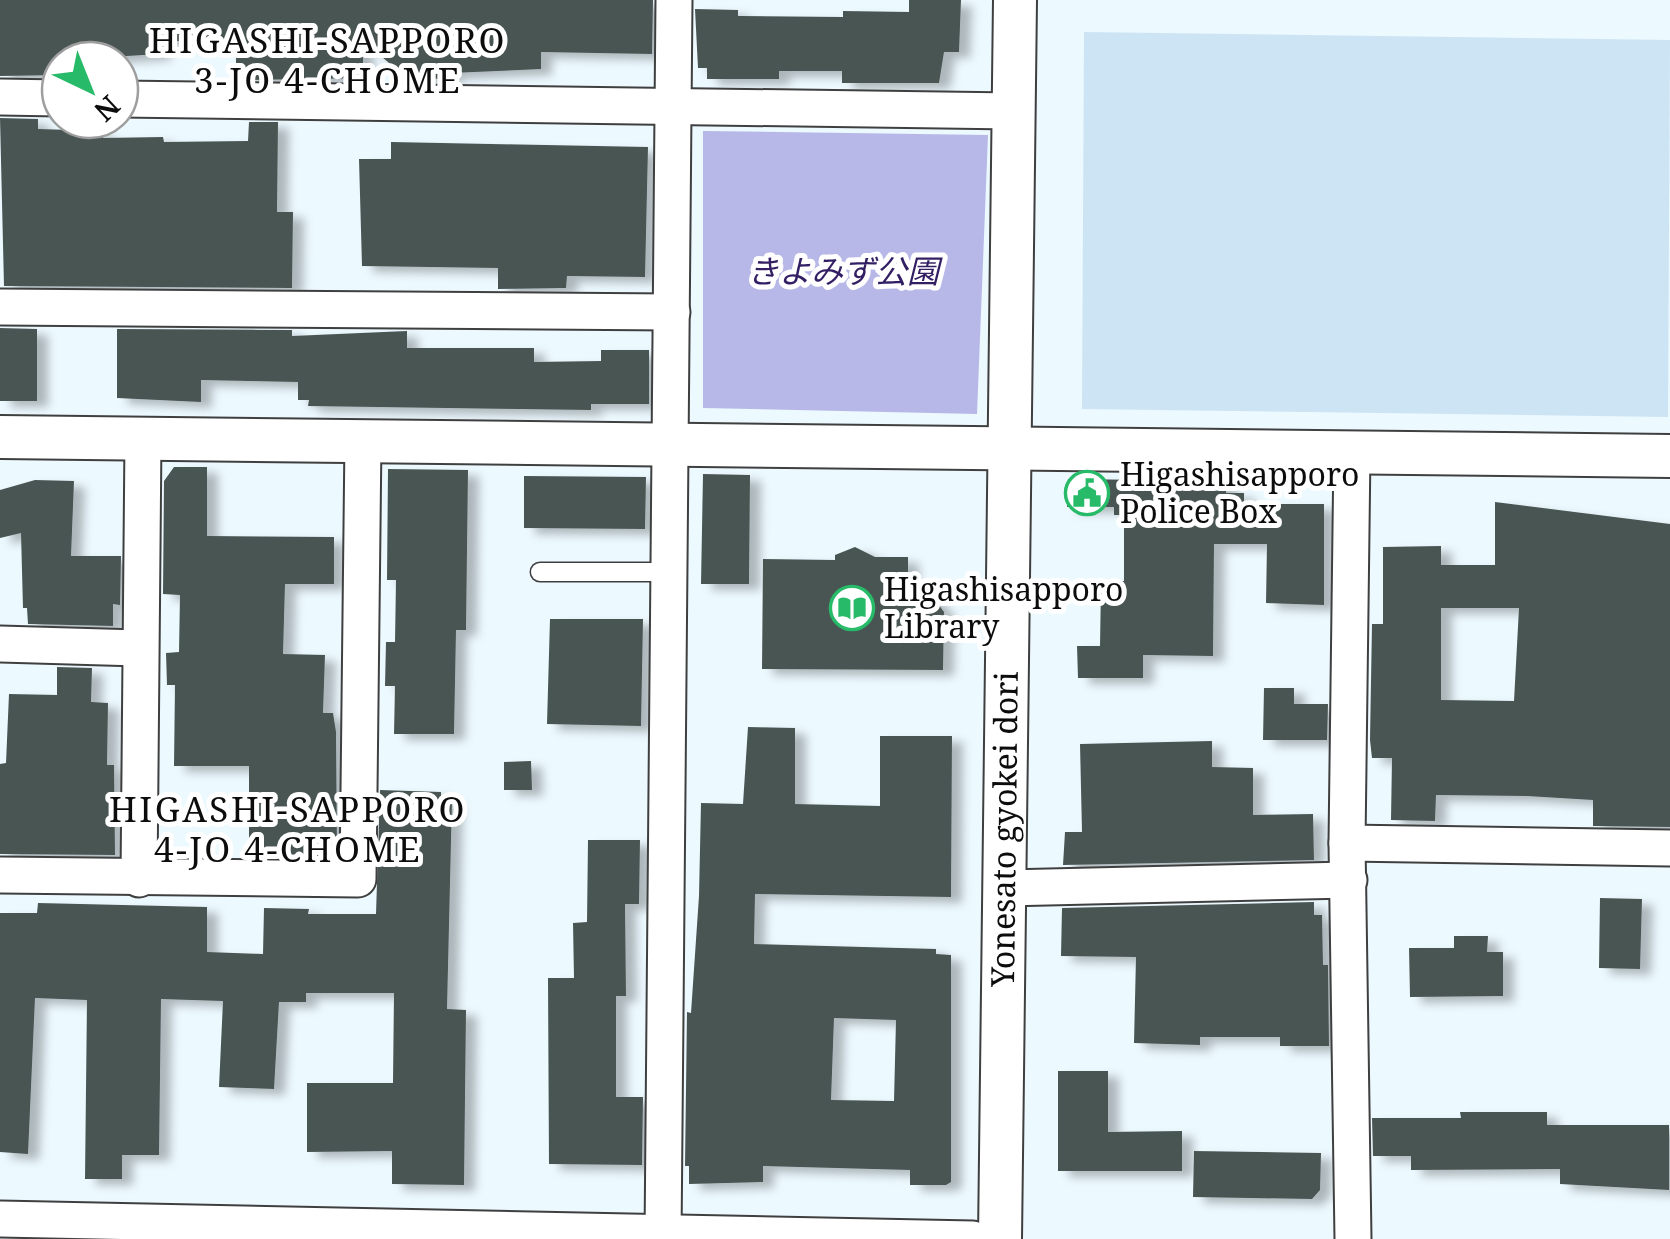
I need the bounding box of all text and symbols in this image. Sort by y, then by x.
district label: HIGASHI-SAPPORO 3-JO 4-CHOME [149,16,507,103]
north arrow [40,40,140,140]
text: N [87,88,129,130]
park label: きよみず公園 [747,249,943,292]
place label: Higashisapporo Police Box [1120,452,1360,532]
public building icon: Higashisapporo Police Box [1064,470,1110,516]
place label: Higashisapporo Library [884,567,1124,647]
library icon: Higashisapporo Library [829,585,875,631]
street label: Yonesato gyokei dori [980,671,1027,988]
district label: HIGASHI-SAPPORO 4-JO 4-CHOME [109,785,467,872]

